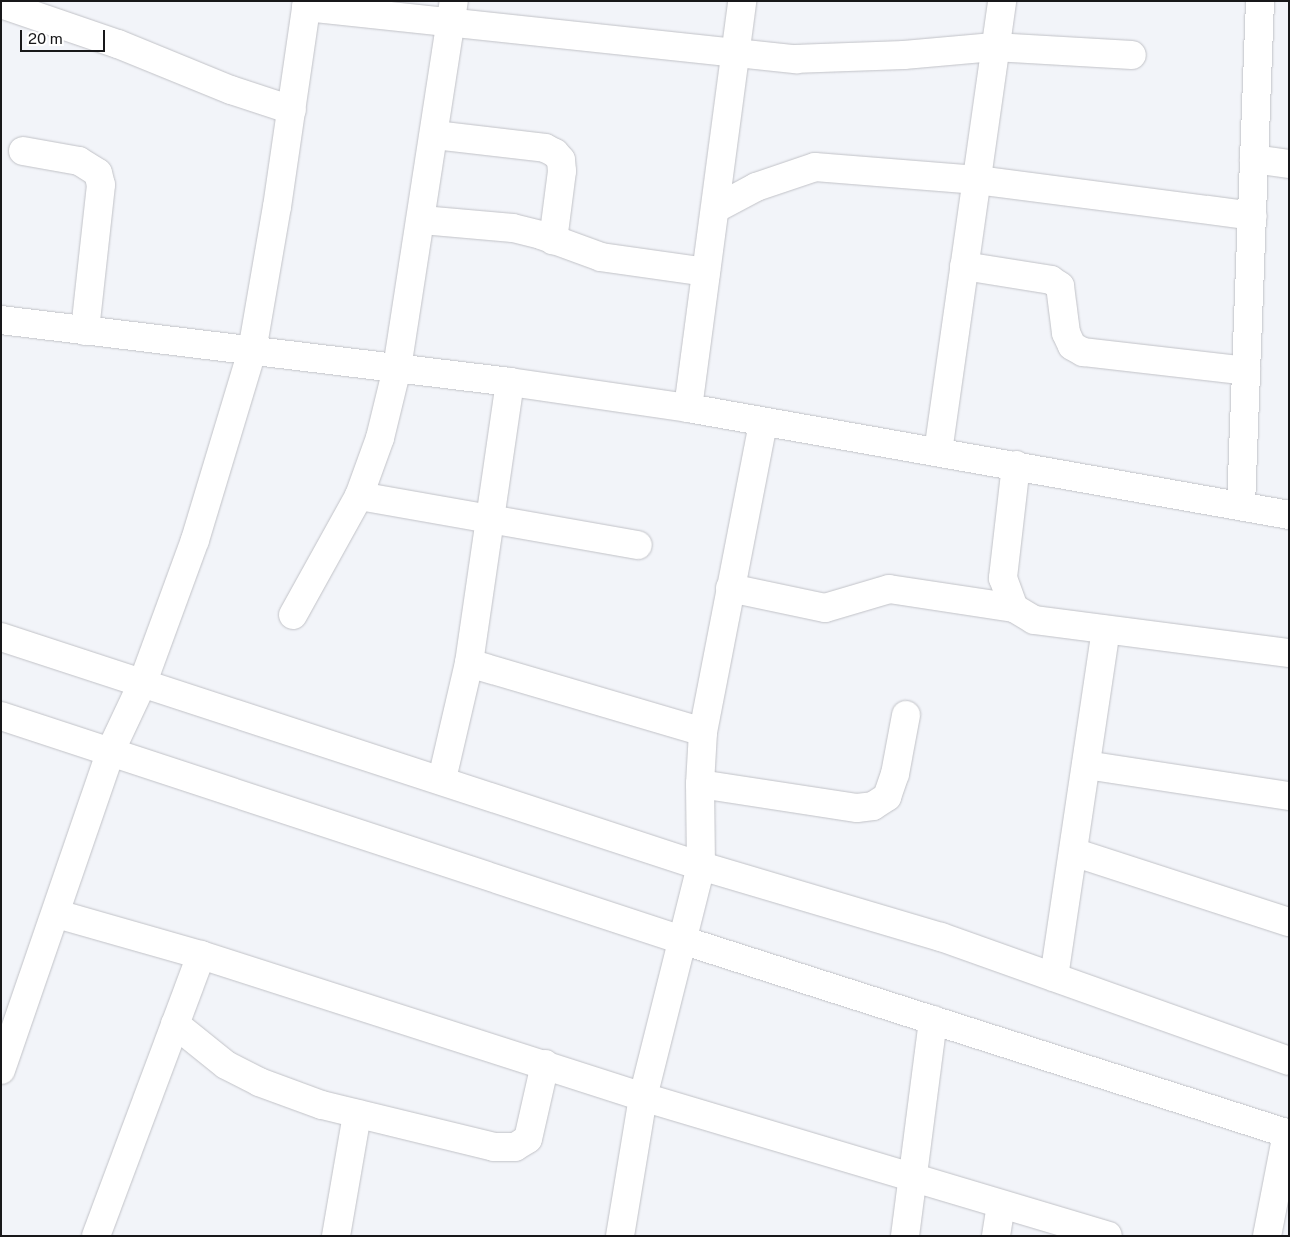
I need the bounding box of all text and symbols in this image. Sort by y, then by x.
scale bar [22,20,108,52]
text: 20 m [28,30,63,47]

